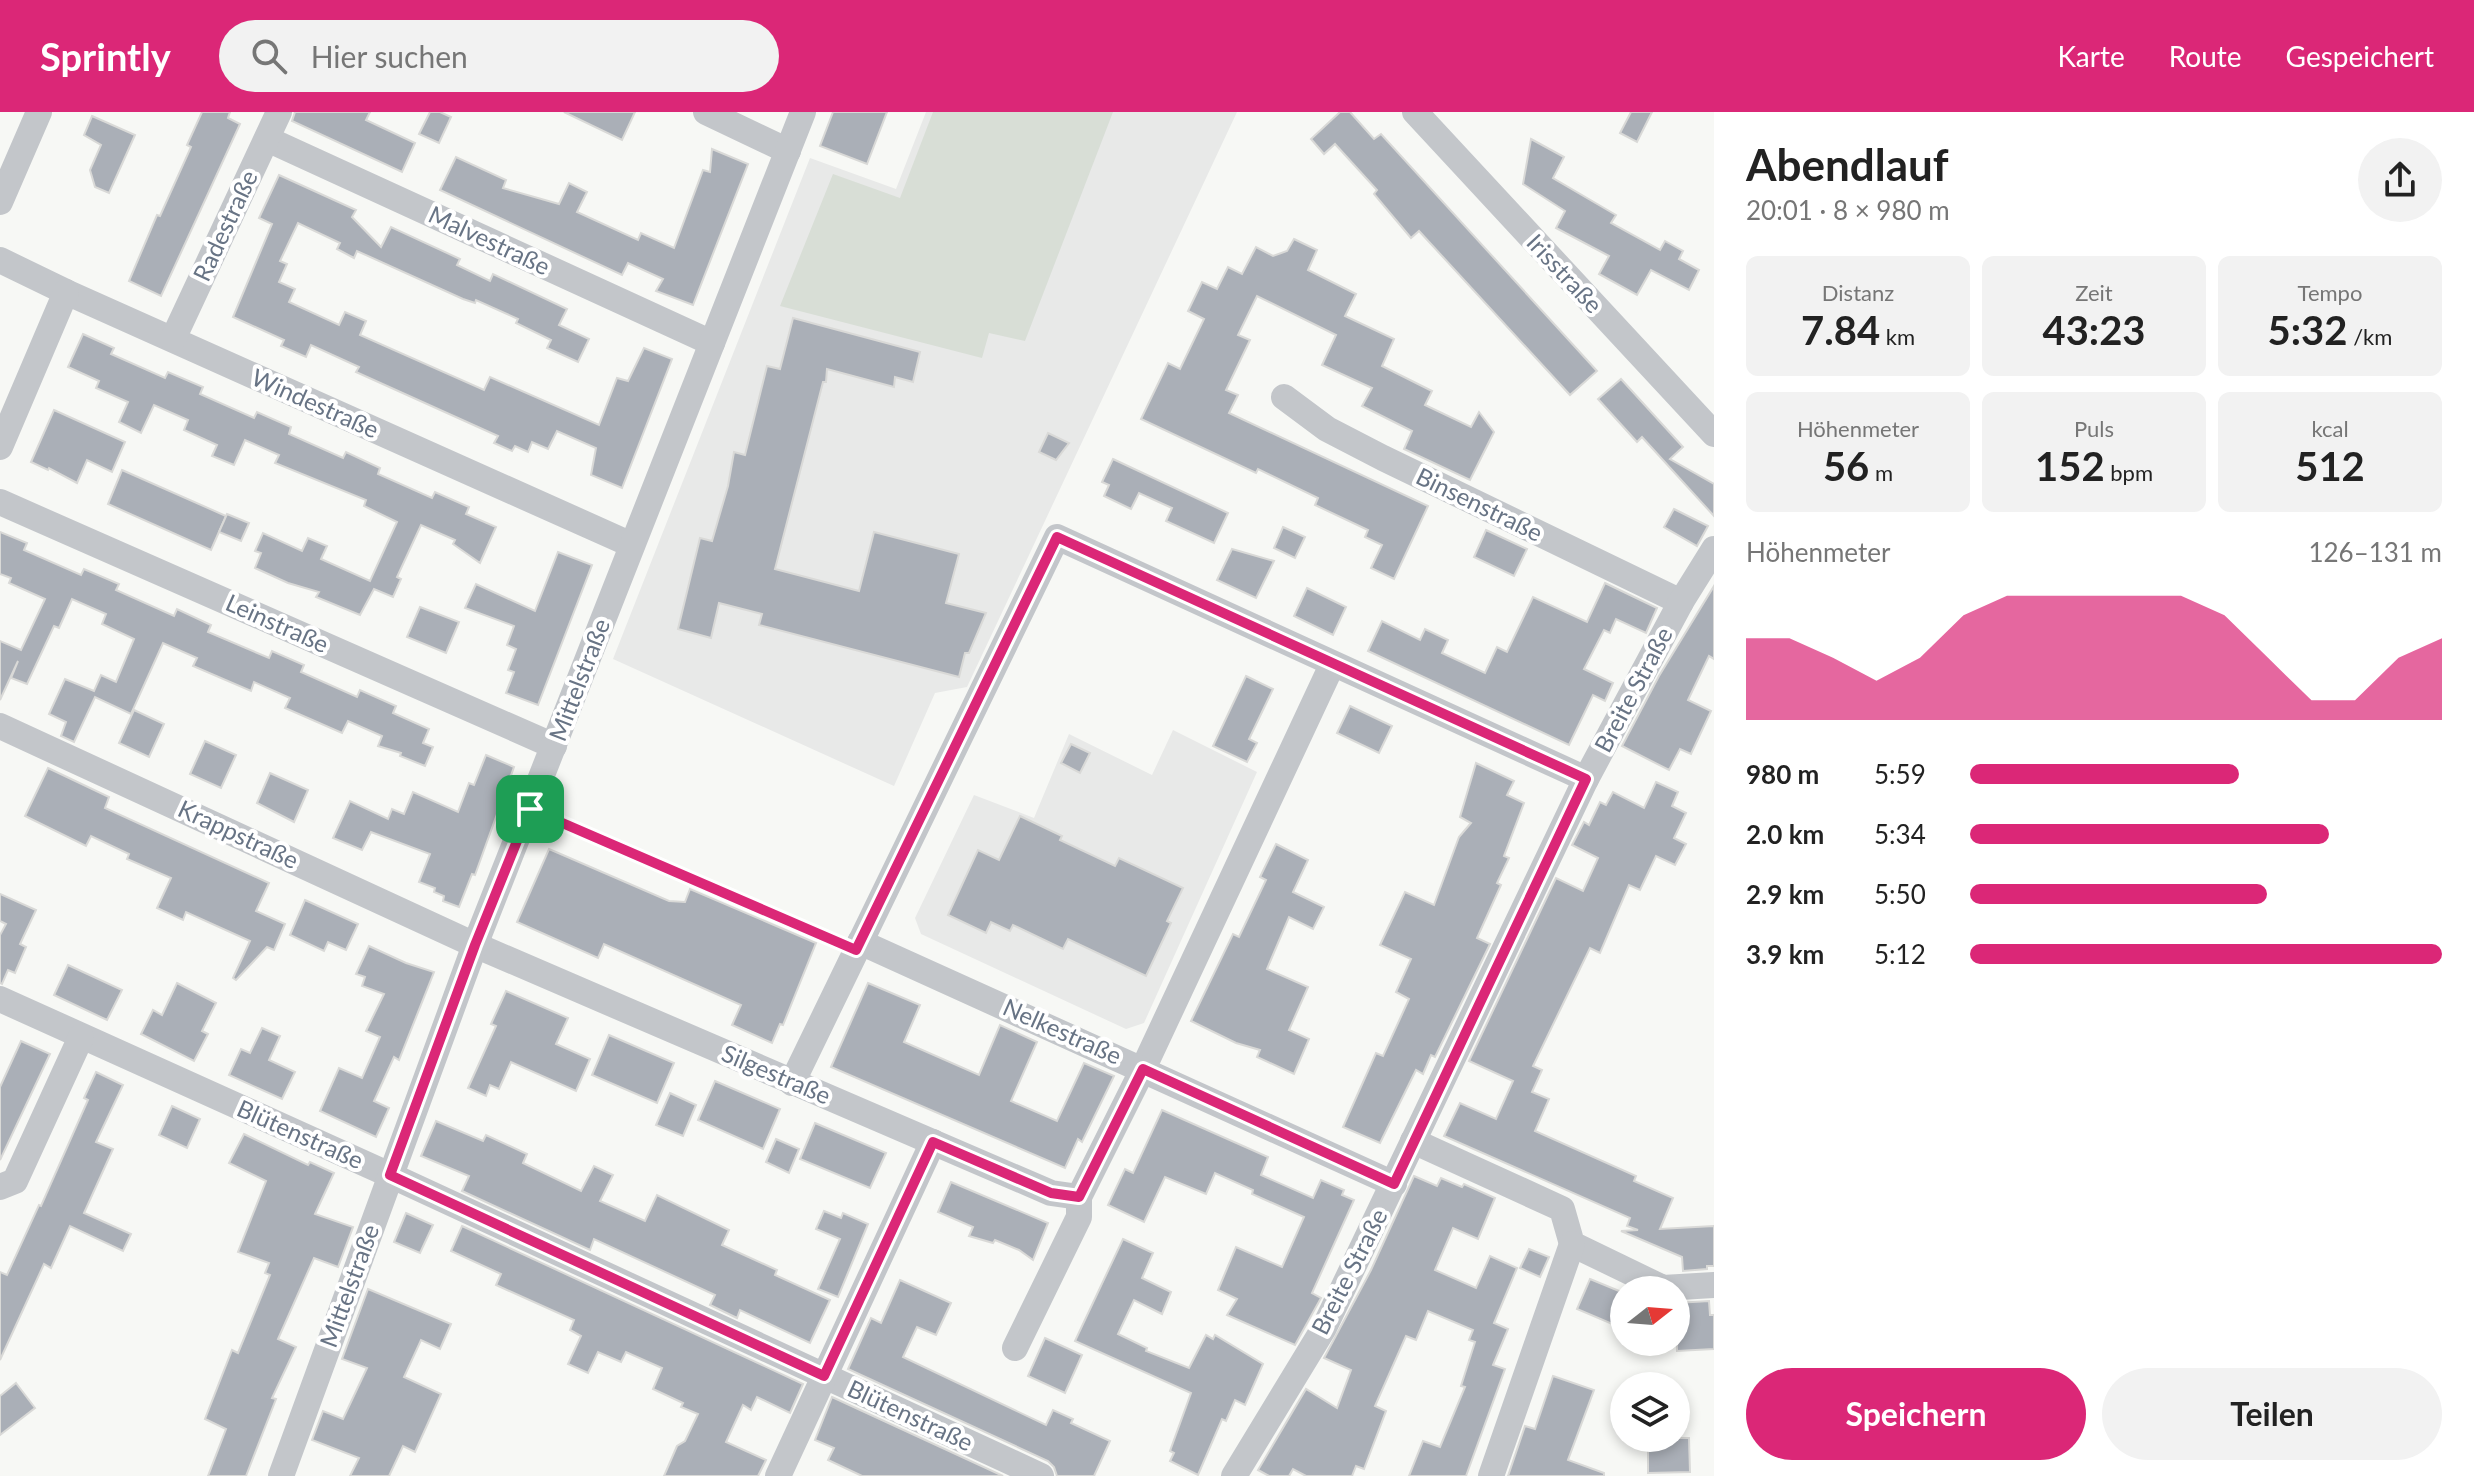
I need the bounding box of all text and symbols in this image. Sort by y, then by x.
search box [219,20,779,92]
text: Sprintly [40,33,171,79]
icon: search [247,34,291,78]
text: Hier suchen [311,38,468,74]
text: Karte [2057,39,2125,73]
text: Route [2169,39,2242,73]
text: Gespeichert [2286,39,2434,73]
text: Abendlauf [1746,138,1949,190]
button: share [2358,138,2442,222]
street label: Radestraße [186,165,263,285]
text: 20:01 · 8 × 980 m [1746,194,1950,226]
street label: Malvestraße [424,199,555,280]
street label: Irisstraße [1521,227,1609,319]
text: Distanz [1822,279,1894,306]
text: Zeit [2075,279,2113,306]
text: Tempo [2298,279,2362,306]
text: 7.84 [1801,306,1880,354]
text: 43:23 [2042,306,2146,354]
text: 5:32 [2268,306,2348,354]
text: km [1880,323,1915,350]
text: /km [2348,323,2392,350]
street label: Windestraße [248,362,384,444]
text: Höhenmeter [1797,415,1919,442]
text: Puls [2074,415,2114,442]
text: kcal [2311,415,2349,442]
text: 56 [1823,442,1869,490]
text: 152 [2035,442,2105,490]
text: 512 [2295,442,2365,490]
text: m [1869,459,1893,486]
text: bpm [2105,459,2153,486]
street label: Binsenstraße [1412,461,1548,547]
text: Höhenmeter [1746,536,1890,568]
text: 126–131 m [2308,536,2442,568]
street label: Leinstraße [222,587,333,658]
street label: Mittelstraße [542,614,615,745]
street label: Breite Straße [1588,622,1678,757]
text: 980 m [1746,758,1819,790]
text: 5:59 [1874,758,1926,790]
pin [496,775,564,843]
icon: arrive [508,787,552,831]
street label: Krappstraße [174,793,303,874]
text: 2.0 km [1746,818,1824,850]
text: 5:34 [1874,818,1926,850]
text: 2.9 km [1746,878,1824,910]
text: 5:50 [1874,878,1926,910]
text: 3.9 km [1746,938,1824,970]
text: 5:12 [1874,938,1926,970]
street label: Nelkestraße [999,992,1126,1070]
street label: Silgestraße [718,1038,835,1110]
street label: Blütenstraße [233,1093,368,1174]
street label: Breite Straße [1305,1204,1393,1339]
street label: Mittelstraße [313,1220,384,1351]
north arrow [1610,1276,1690,1356]
map controls [1610,1276,1690,1452]
button: Speichern [1746,1368,2086,1460]
button: Teilen [2102,1368,2442,1460]
button: layers [1610,1372,1690,1452]
street label: Blütenstraße [843,1373,978,1456]

